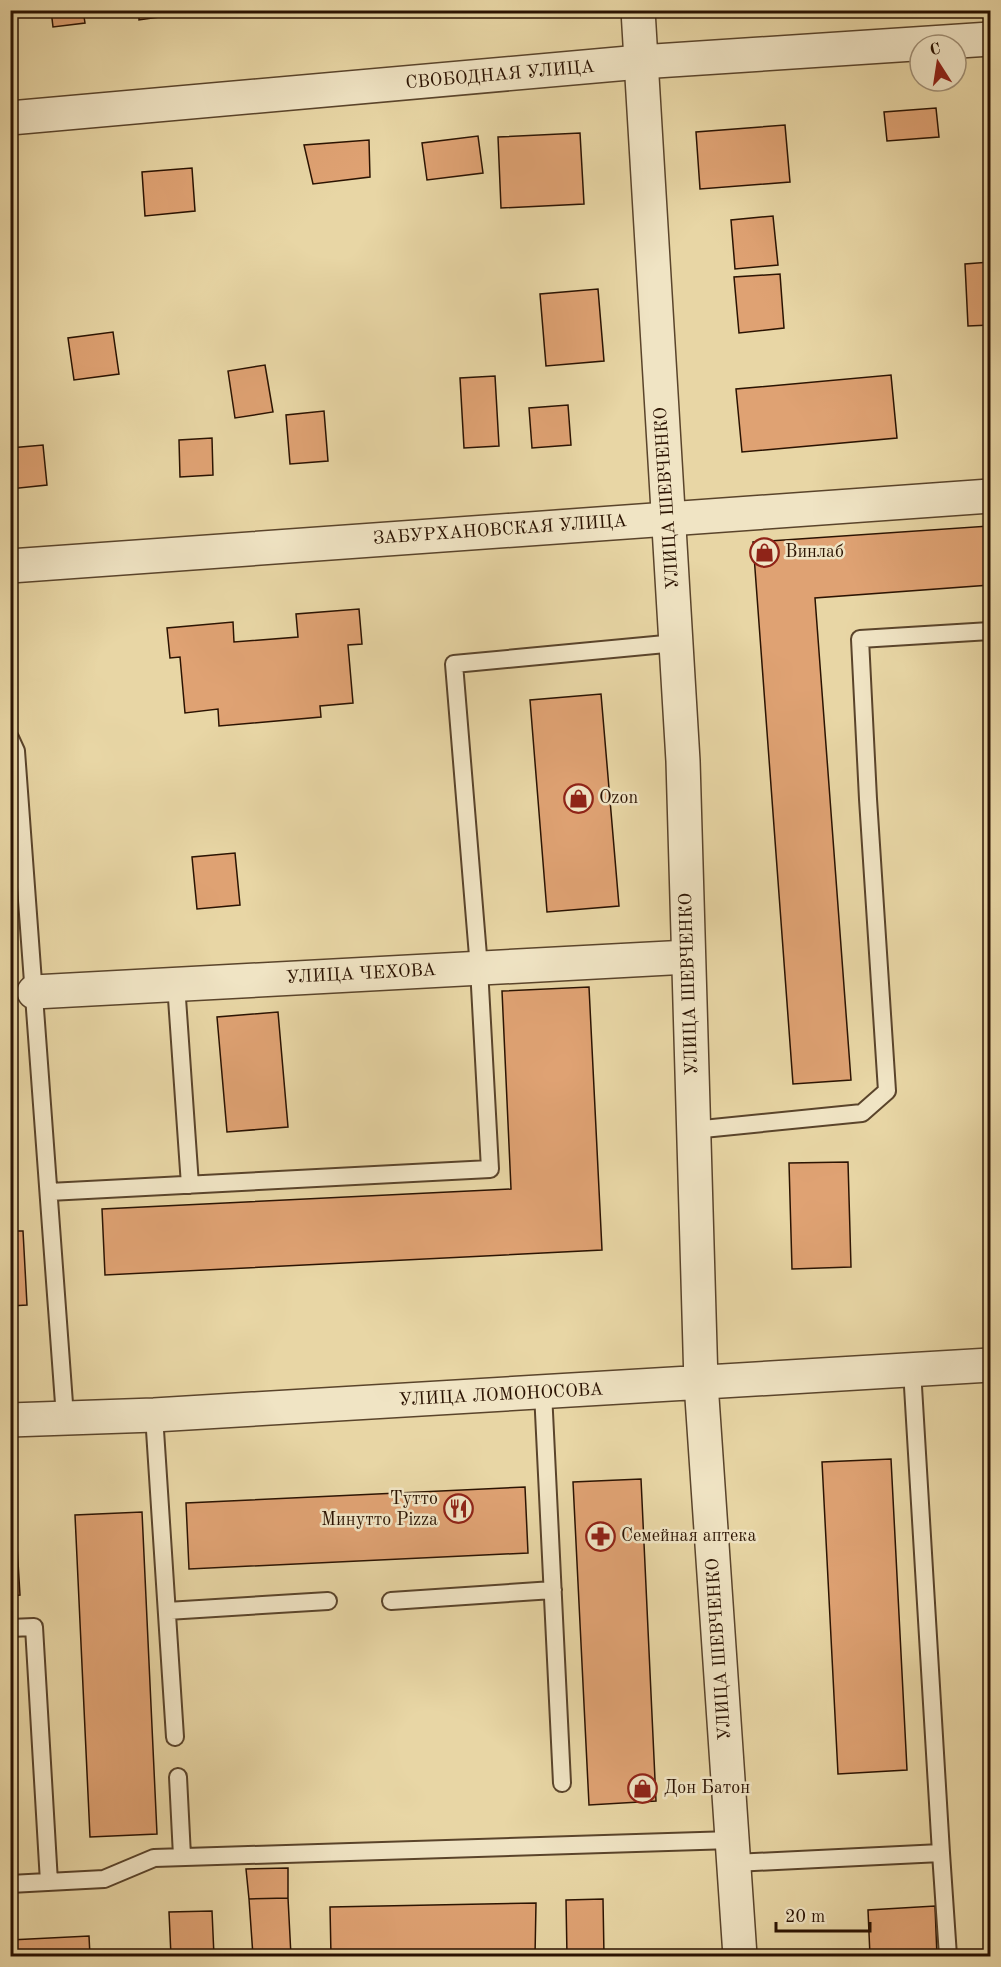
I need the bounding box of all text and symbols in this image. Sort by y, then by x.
north arrow [908,33,968,93]
text: С [928,41,942,59]
street label: СВОБОДНАЯ УЛИЦА [405,58,596,92]
street label: УЛИЦА ШЕВЧЕНКО [652,406,682,590]
street label: ЗАБУРХАНОВСКАЯ УЛИЦА [373,512,628,548]
shop icon: Винлаб [748,536,780,568]
place label: Винлаб [785,543,844,561]
shop icon: Ozon [562,782,594,814]
place label: Ozon [599,789,638,807]
street label: УЛИЦА ШЕВЧЕНКО [677,892,701,1076]
street label: УЛИЦА ЧЕХОВА [286,961,437,987]
street label: УЛИЦА ЛОМОНОСОВА [398,1381,604,1409]
place label: Тутто Минутто Pizza [321,1490,438,1529]
restaurant icon: Тутто Минутто Pizza [443,1493,475,1525]
pharmacy icon: Семейная аптека [584,1520,616,1552]
place label: Семейная аптека [621,1527,756,1545]
street label: УЛИЦА ШЕВЧЕНКО [704,1557,734,1741]
shop icon: Дон Батон [627,1772,659,1804]
place label: Дон Батон [664,1779,750,1797]
scale bar [776,1895,870,1933]
text: 20 m [785,1908,825,1926]

